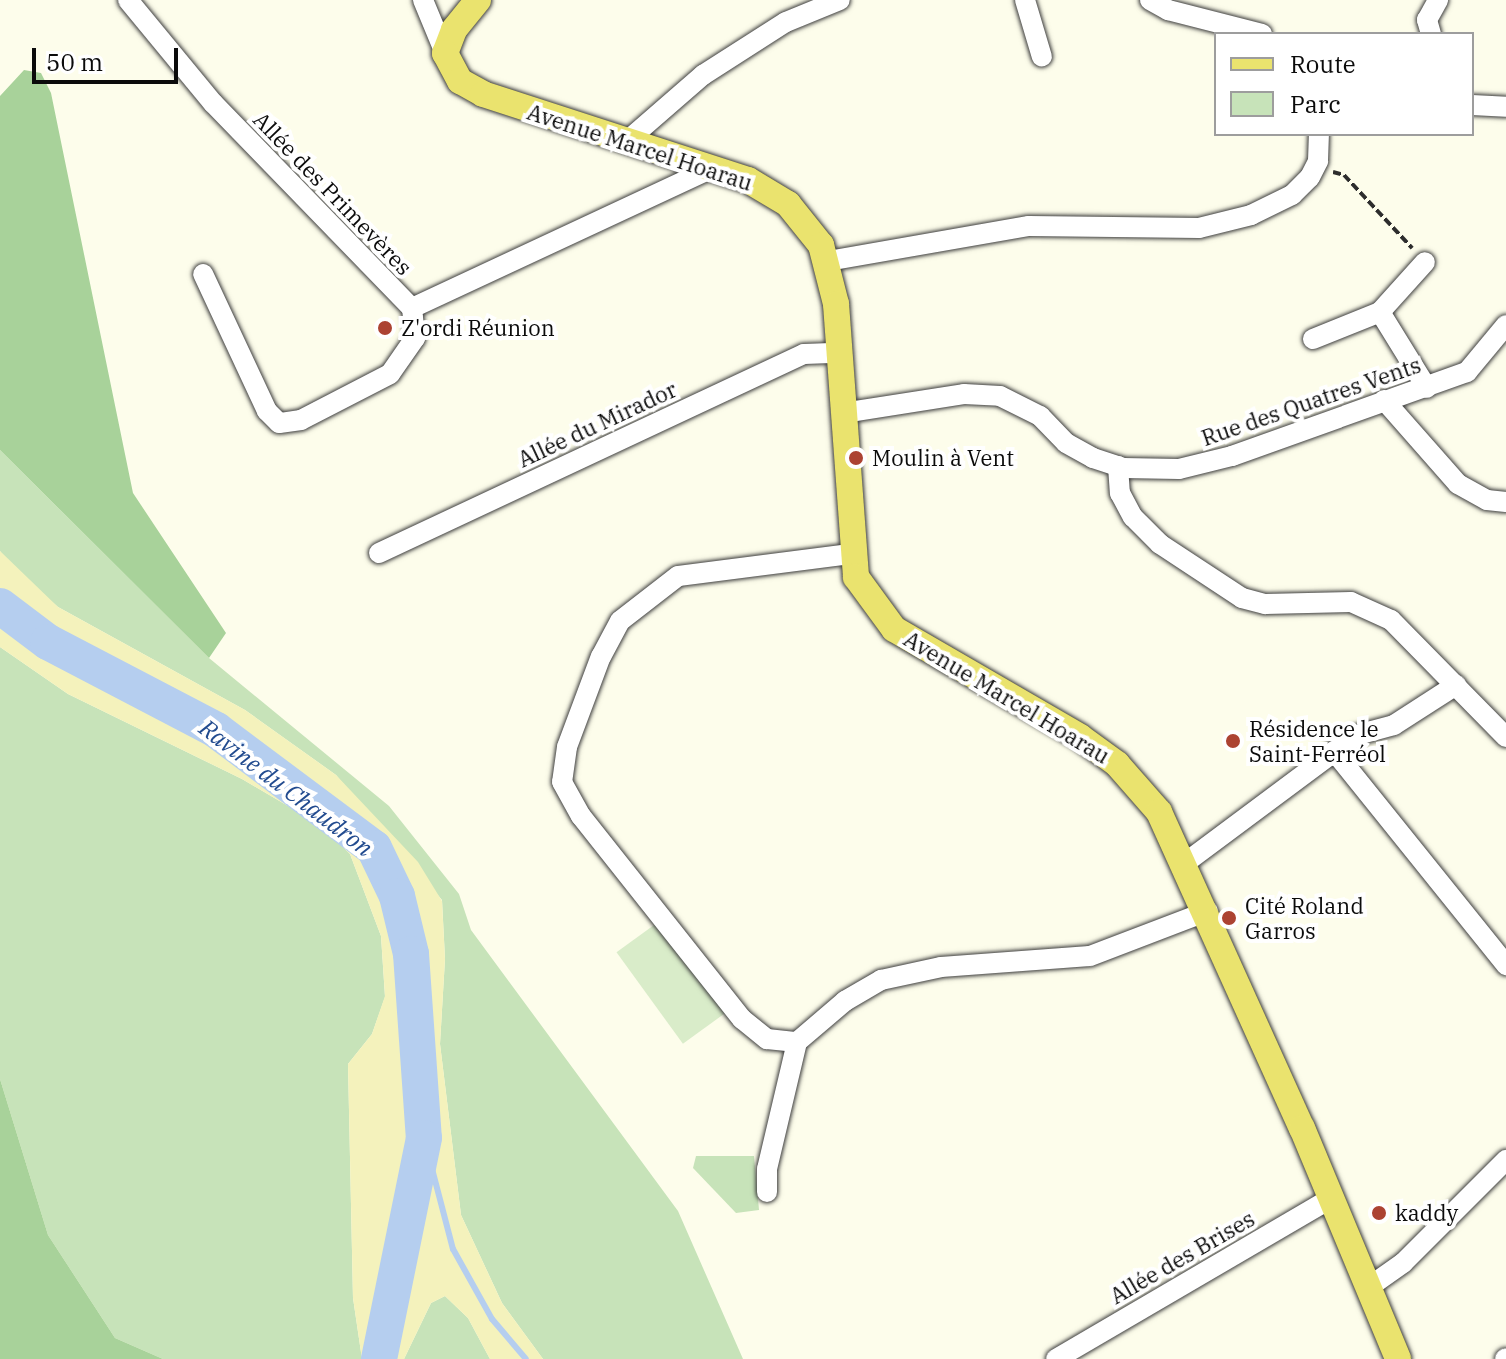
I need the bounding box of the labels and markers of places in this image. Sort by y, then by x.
place label: Z'ordi Réunion [401,315,555,341]
marker: Z'ordi Réunion [376,319,394,337]
place label: Moulin à Vent [872,445,1014,471]
marker: Moulin à Vent [847,449,865,467]
place label: Résidence le Saint-Ferréol [1249,715,1386,766]
marker: Résidence le Saint-Ferréol [1224,732,1242,750]
place label: Cité Roland Garros [1245,892,1364,944]
marker: Cité Roland Garros [1220,909,1238,927]
place label: kaddy [1395,1200,1458,1226]
marker: kaddy [1370,1204,1388,1222]

